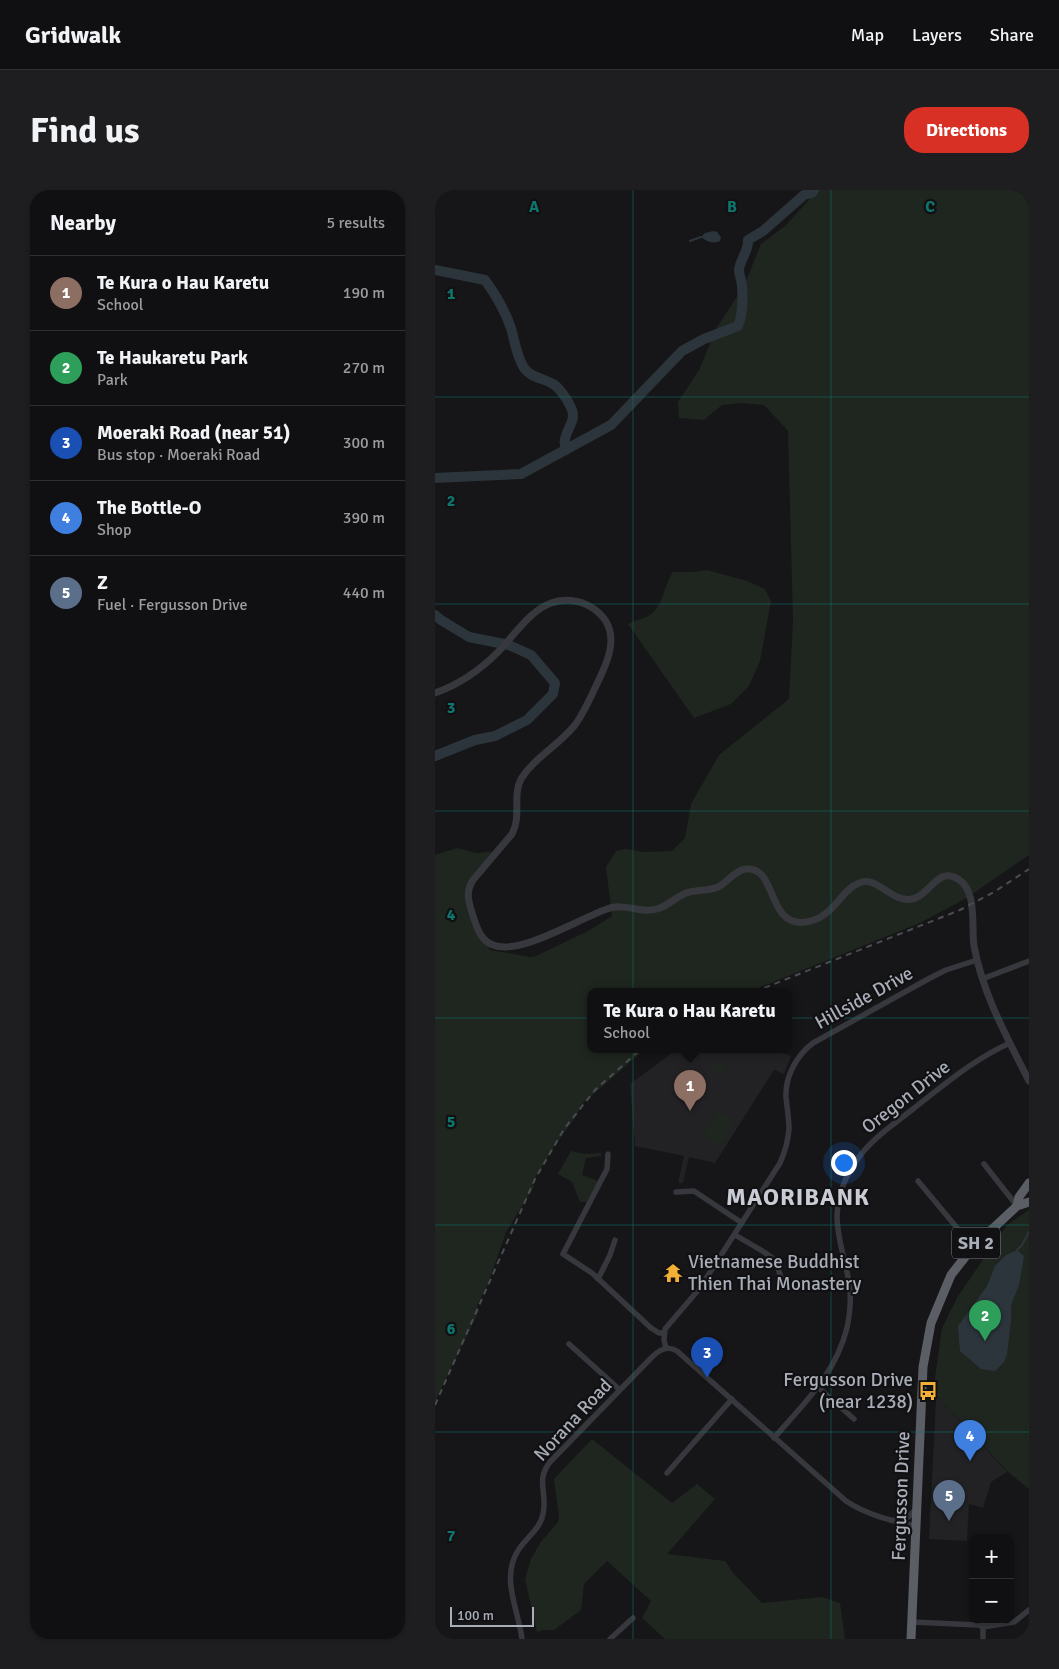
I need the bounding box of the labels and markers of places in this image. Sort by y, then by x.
pin: 1 [674,1070,706,1111]
place label: Vietnamese Buddhist Thien Thai Monastery [688,1250,862,1296]
temple icon: Vietnamese Buddhist Thien Thai Monastery [662,1262,684,1284]
pin: 2 [969,1300,1001,1341]
pin: 3 [691,1337,723,1378]
place label: Fergusson Drive (near 1238) [783,1368,913,1414]
bus stop icon: Fergusson Drive (near 1238) [917,1380,939,1402]
pin: 4 [954,1420,986,1461]
pin: 5 [933,1480,965,1521]

